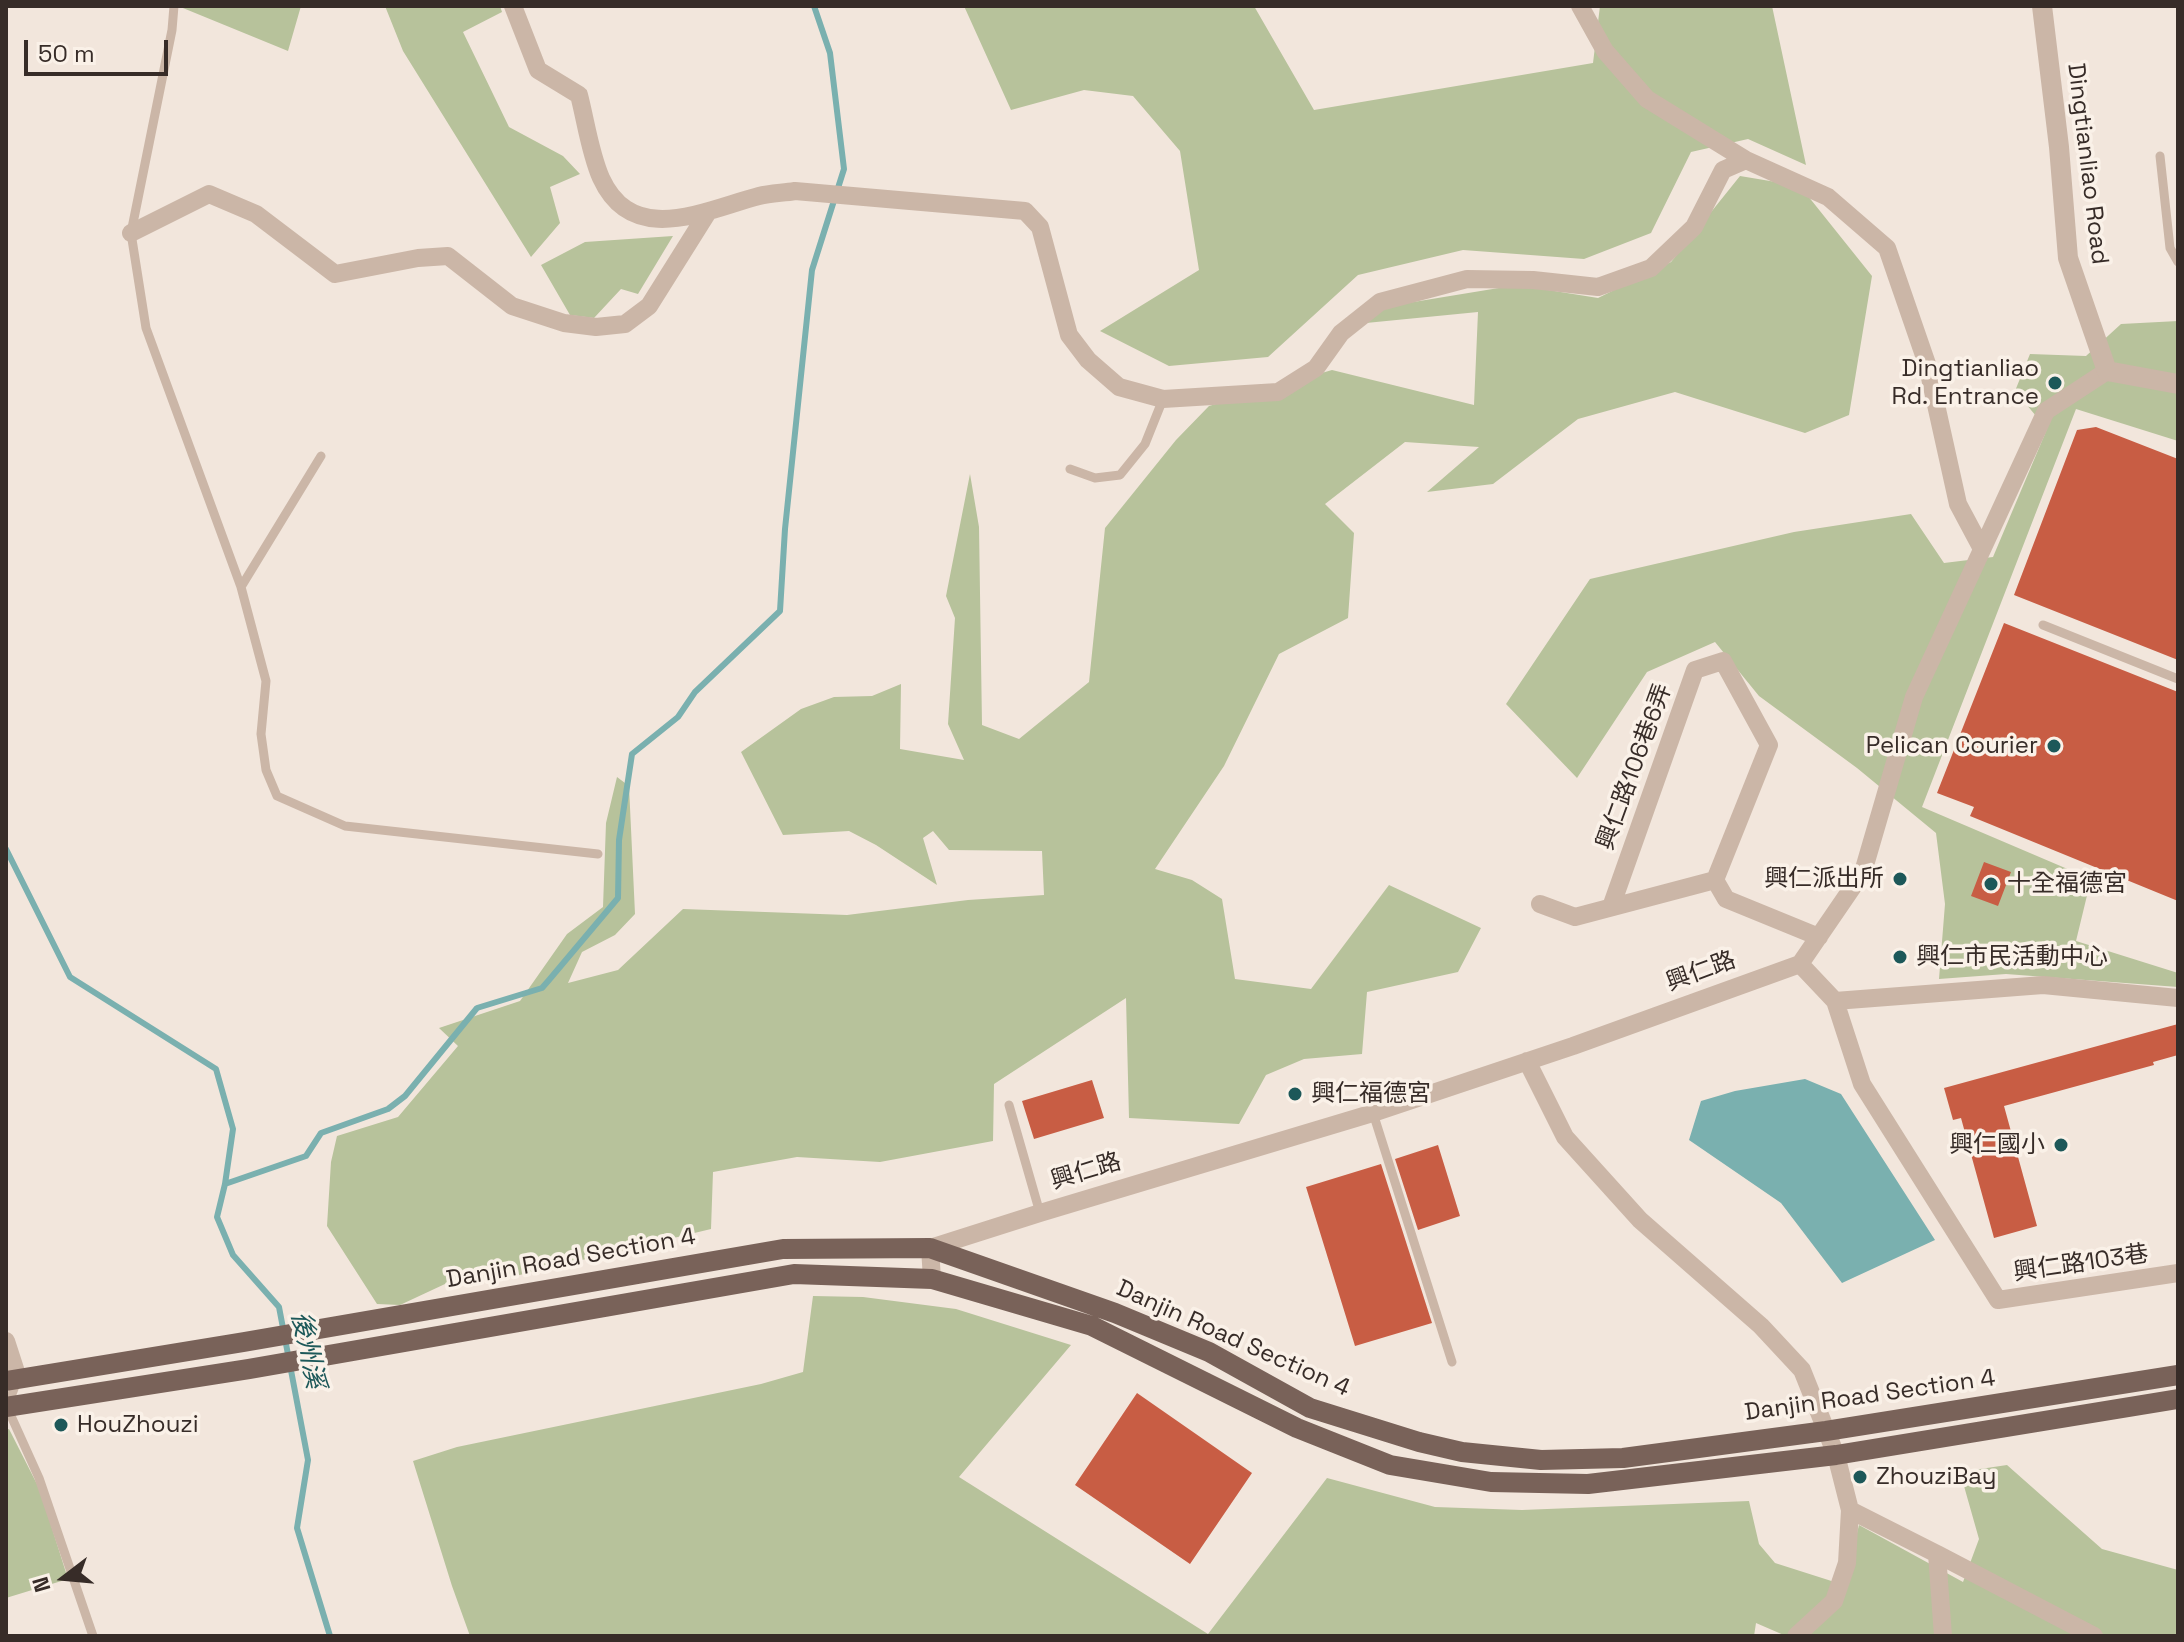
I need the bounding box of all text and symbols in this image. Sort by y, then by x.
scale bar [28,24,172,74]
text: 50 m [38,38,95,69]
street label: Dingtianliao Road [2060,62,2114,266]
place label: Dingtianliao Rd. Entrance [1892,355,2039,411]
marker: Dingtianliao Rd. Entrance [2046,374,2064,392]
street label: 興仁路106巷6弄 [1592,680,1678,854]
place label: Pelican Courier [1866,732,2038,760]
marker: Pelican Courier [2045,737,2063,755]
place label: 興仁派出所 [1764,865,1884,893]
marker: 興仁派出所 [1891,870,1909,888]
place label: 十全福德宮 [2007,870,2127,898]
marker: 十全福德宮 [1982,875,2000,893]
place label: 興仁市民活動中心 [1916,943,2108,971]
street label: 興仁路 [1662,946,1740,998]
marker: 興仁市民活動中心 [1891,948,1909,966]
place label: 興仁福德宮 [1311,1080,1431,1108]
marker: 興仁福德宮 [1286,1085,1304,1103]
place label: 興仁國小 [1949,1131,2045,1159]
marker: 興仁國小 [2052,1136,2070,1154]
street label: 興仁路 [1047,1148,1125,1196]
street label: Danjin Road Section 4 [444,1223,698,1295]
street label: 興仁路103巷 [2012,1240,2150,1288]
street label: Danjin Road Section 4 [1112,1274,1354,1404]
water label: 後州溪 [284,1309,330,1391]
street label: Danjin Road Section 4 [1743,1364,1997,1428]
place label: HouZhouzi [77,1411,199,1439]
marker: HouZhouzi [52,1416,70,1434]
place label: ZhouziBay [1876,1463,1997,1491]
marker: ZhouziBay [1851,1468,1869,1486]
north arrow [24,1538,104,1618]
text: N [25,1574,56,1596]

